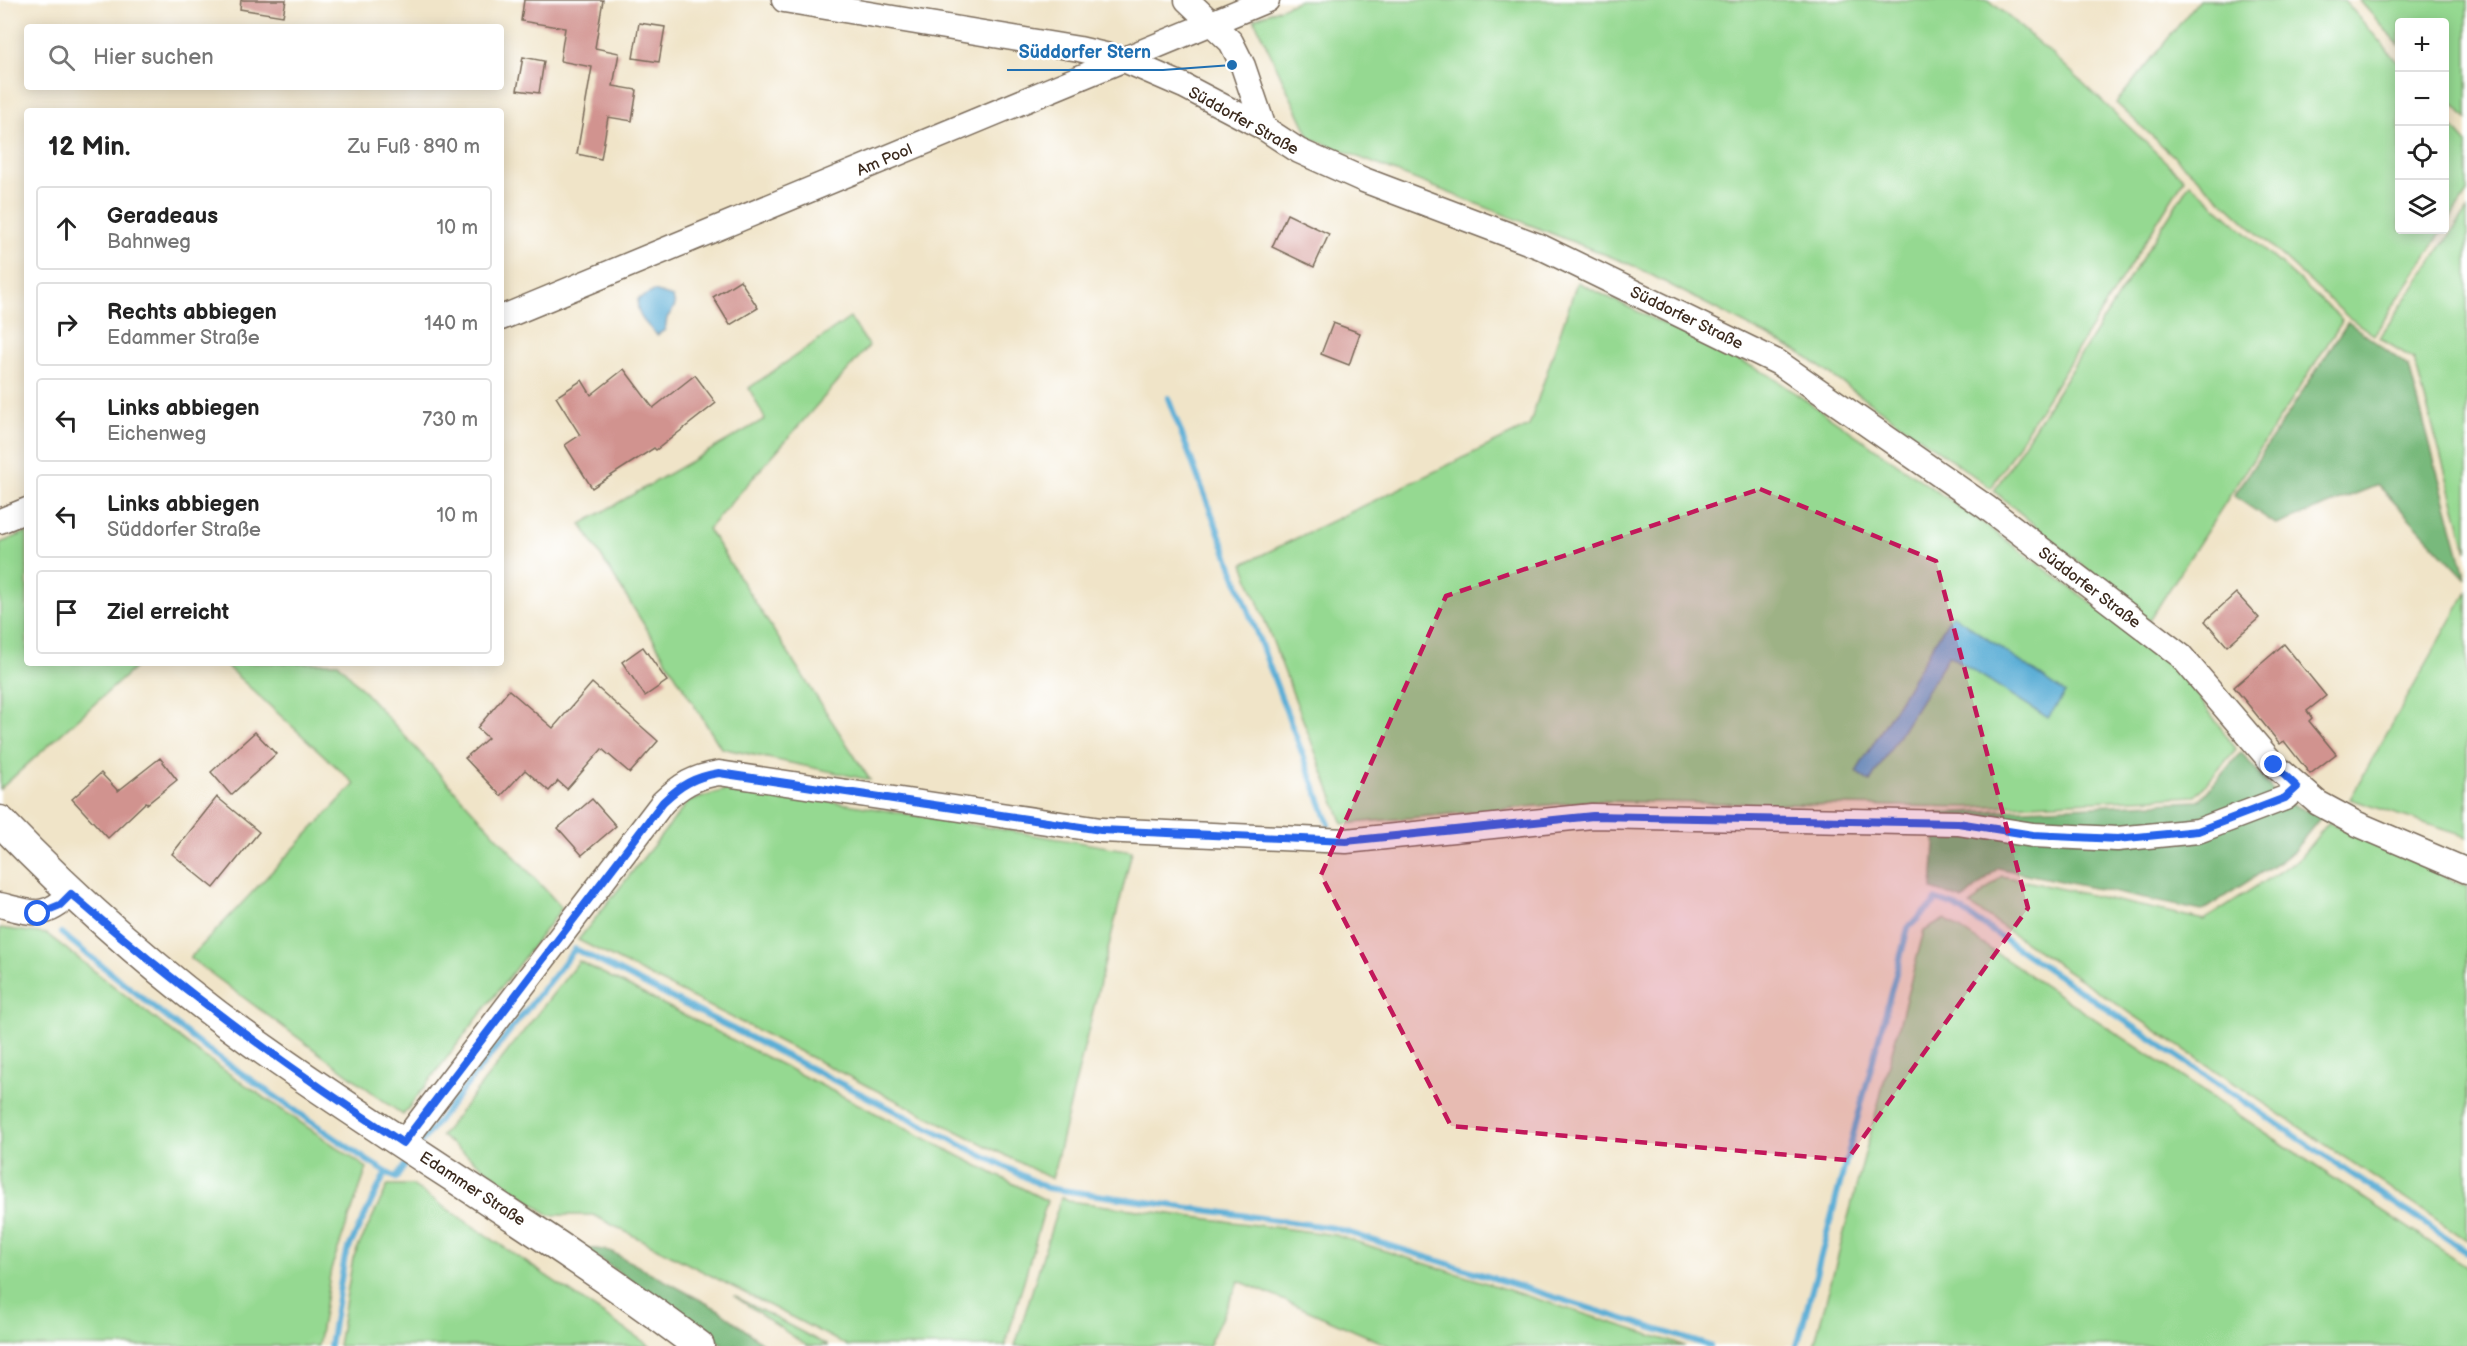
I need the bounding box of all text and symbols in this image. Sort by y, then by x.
map controls [2395,18,2449,234]
button: + [2395,18,2449,72]
search box [24,24,504,90]
callout: Süddorfer Stern [1007,34,1163,70]
icon: search [45,41,78,74]
text: Süddorfer Stern [1019,42,1151,63]
text: Hier suchen [93,44,214,71]
button: − [2395,72,2449,126]
street label: Süddorfer Straße [1185,83,1302,160]
button: locate [2395,126,2449,180]
text: 12 Min. [48,132,131,163]
text: Zu Fuß · 890 m [348,135,480,159]
street label: Am Pool [854,140,915,181]
button: layers [2395,180,2449,234]
text: Geradeaus [107,203,218,230]
icon: ahead [50,212,83,245]
text: 10 m [437,216,478,240]
text: Bahnweg [107,230,191,254]
street label: Süddorfer Straße [1627,283,1746,354]
text: Rechts abbiegen [107,299,277,326]
icon: right [50,308,83,341]
text: 140 m [424,312,478,336]
text: Edammer Straße [107,326,260,350]
text: Links abbiegen [107,395,260,422]
icon: left [50,404,83,437]
text: 730 m [422,408,478,432]
text: Eichenweg [107,422,206,446]
text: Links abbiegen [107,491,260,518]
icon: left [50,500,83,533]
text: 10 m [437,504,478,528]
text: Süddorfer Straße [107,518,261,542]
street label: Süddorfer Straße [2034,544,2144,633]
icon: arrive [50,596,83,629]
text: Ziel erreicht [107,599,229,626]
route end [2260,751,2286,777]
route start [24,900,50,926]
street label: Edammer Straße [416,1148,529,1231]

